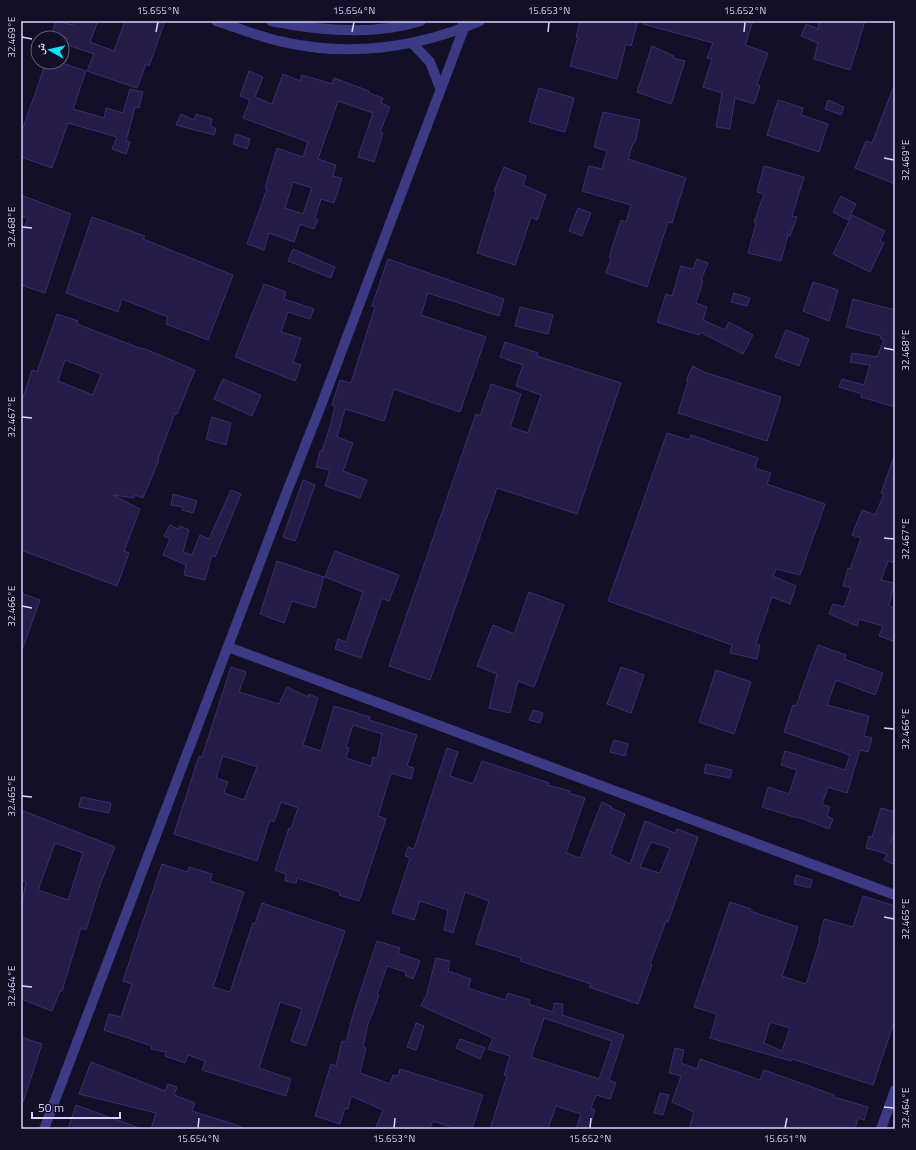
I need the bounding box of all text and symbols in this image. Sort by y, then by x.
text: 15.655°N [137,3,179,18]
text: 15.654°N [333,3,375,18]
text: 15.653°N [528,3,570,18]
text: 15.652°N [724,3,766,18]
text: 32.469°E [4,16,19,58]
north arrow [30,30,70,70]
text: ش [31,41,49,56]
text: 32.469°E [898,139,913,181]
text: 32.468°E [4,206,19,248]
text: 32.468°E [898,329,913,371]
text: 32.467°E [4,396,19,438]
text: 32.467°E [898,518,913,560]
text: 32.466°E [4,585,19,627]
text: 32.466°E [898,708,913,750]
text: 32.465°E [4,775,19,817]
text: 32.465°E [898,898,913,940]
text: 32.464°E [4,965,19,1007]
text: 32.464°E [898,1087,913,1129]
scale bar [32,1094,120,1120]
text: 50 m [38,1098,64,1117]
text: 15.654°N [177,1131,219,1146]
text: 15.653°N [373,1131,415,1146]
text: 15.652°N [569,1131,611,1146]
text: 15.651°N [764,1131,806,1146]

